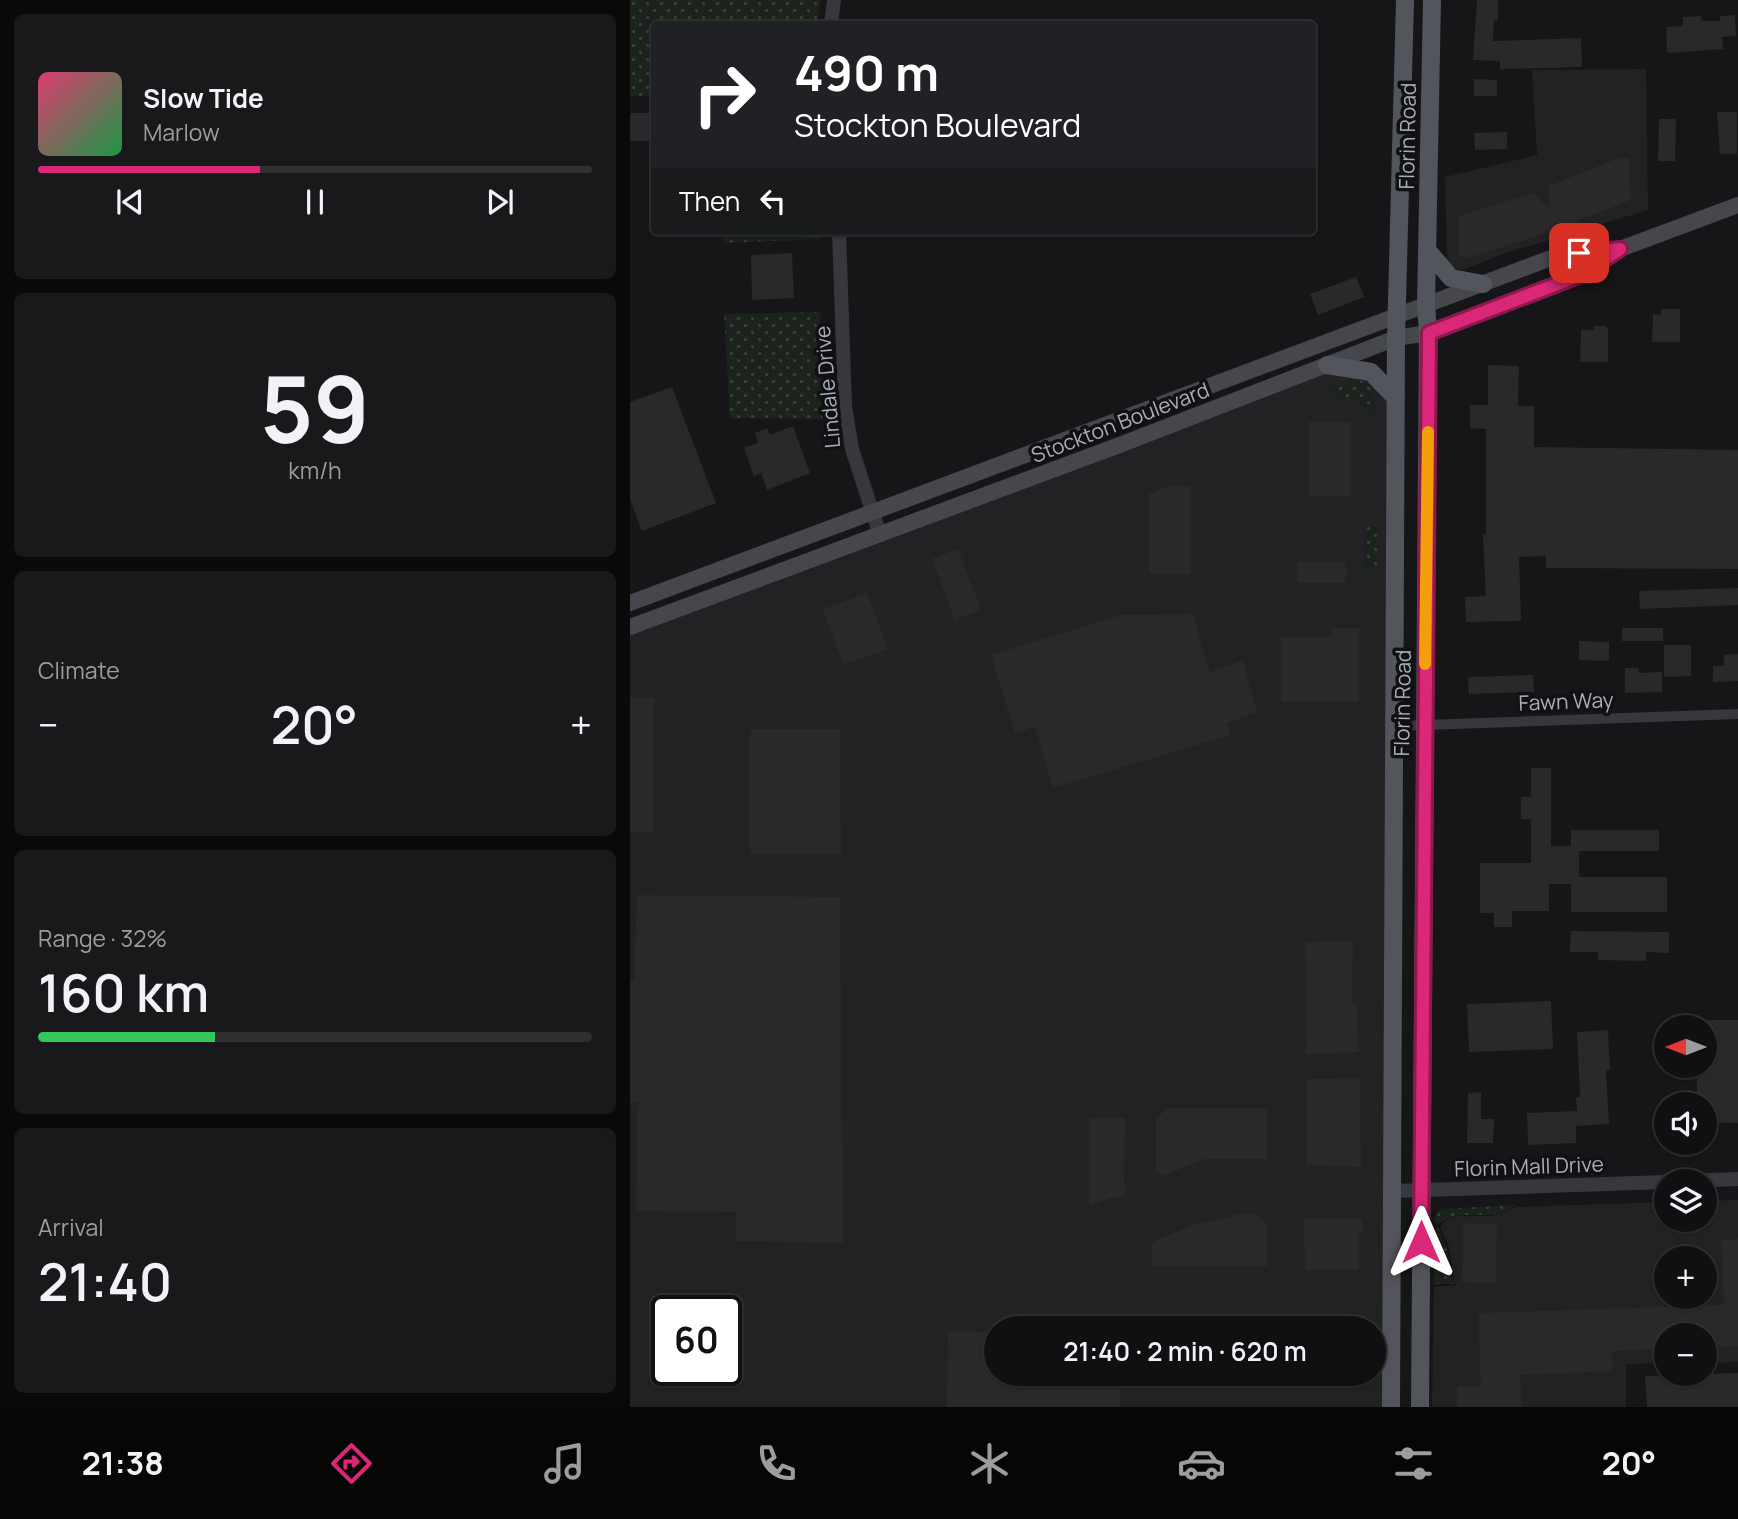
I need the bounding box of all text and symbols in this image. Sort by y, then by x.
text: 490 m [794,39,939,106]
icon: right [679,49,770,140]
text: Slow Tide [143,80,264,116]
street label: Florin Road [1392,82,1422,190]
text: Stockton Boulevard [794,103,1081,147]
text: Marlow [143,116,220,148]
icon: left [754,182,792,220]
icon: previous [111,183,149,221]
icon: pause [296,183,334,221]
icon: next [481,183,519,221]
text: Then [679,183,740,219]
pin [1549,223,1609,283]
icon: arrive [1560,234,1598,272]
street label: Lindale Drive [808,325,846,449]
text: 59 [260,346,370,470]
street label: Stockton Boulevard [1027,375,1213,469]
text: km/h [288,454,342,486]
street label: Florin Road [1387,649,1417,757]
text: Climate [38,654,120,686]
street label: Fawn Way [1518,685,1614,717]
text: 20° [271,689,358,760]
text: − [38,698,59,750]
text: + [570,698,592,750]
text: Range · 32% [38,922,167,954]
text: 160 km [38,957,209,1028]
north arrow [1654,1015,1717,1078]
map controls [1654,1015,1717,1386]
button: sound [1654,1092,1717,1155]
street label: Florin Mall Drive [1454,1149,1604,1183]
button: layers [1654,1169,1717,1232]
position arrow [1384,1205,1458,1279]
text: Arrival [38,1211,104,1243]
text: 21:40 [38,1246,172,1317]
button: + [1654,1246,1717,1309]
speed limit sign: 60 [651,1295,742,1386]
button: − [1654,1323,1717,1386]
text: 21:40 · 2 min · 620 m [1063,1333,1307,1369]
icon: directions [327,1439,376,1488]
icon: music [540,1439,589,1488]
icon: phone [752,1439,801,1488]
icon: climate [965,1439,1014,1488]
icon: car [1177,1439,1226,1488]
icon: filters [1389,1439,1438,1488]
text: 21:38 [82,1441,164,1485]
text: 20° [1602,1441,1656,1485]

